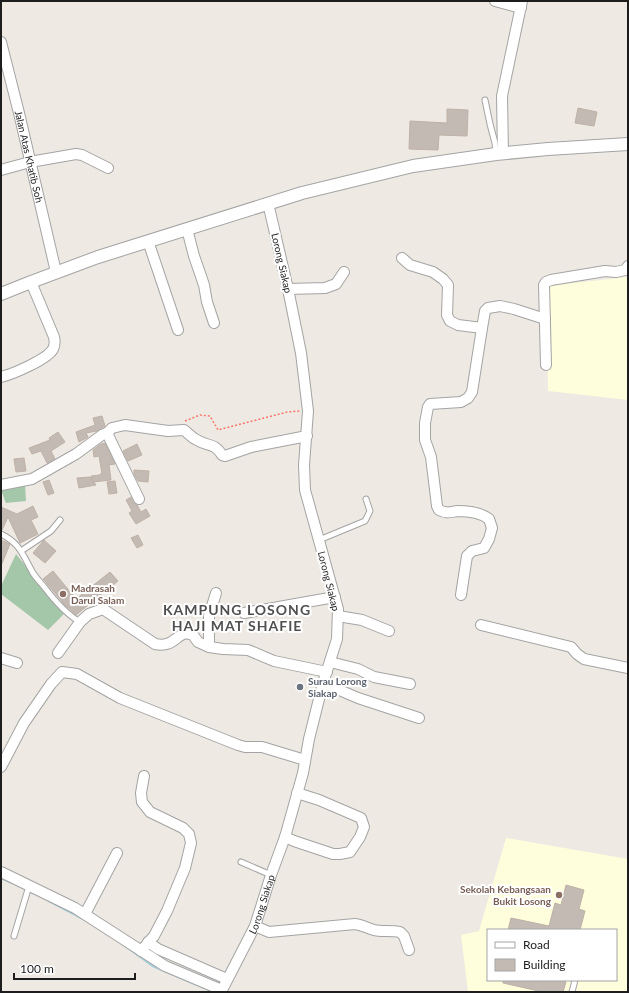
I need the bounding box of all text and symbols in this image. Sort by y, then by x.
street label: Jalan Atas Khatib Soh [13,109,46,204]
street label: Lorong Siakap [269,232,295,295]
street label: Lorong Siakap [316,550,342,613]
place label: Madrasah Darul Salam [71,582,124,606]
marker: Madrasah Darul Salam [58,589,68,599]
district label: KAMPUNG LOSONG HAJI MAT SHAFIE [163,601,311,634]
place label: Surau Lorong Siakap [308,675,367,699]
marker: Surau Lorong Siakap [295,682,305,692]
street label: Lorong Siakap [246,873,277,936]
place label: Sekolah Kebangsaan Bukit Losong [460,883,552,907]
marker: Sekolah Kebangsaan Bukit Losong [554,890,564,900]
legend [487,929,617,981]
text: Road [523,937,550,952]
scale bar [14,955,135,981]
text: Building [523,957,566,972]
text: 100 m [20,961,54,976]

